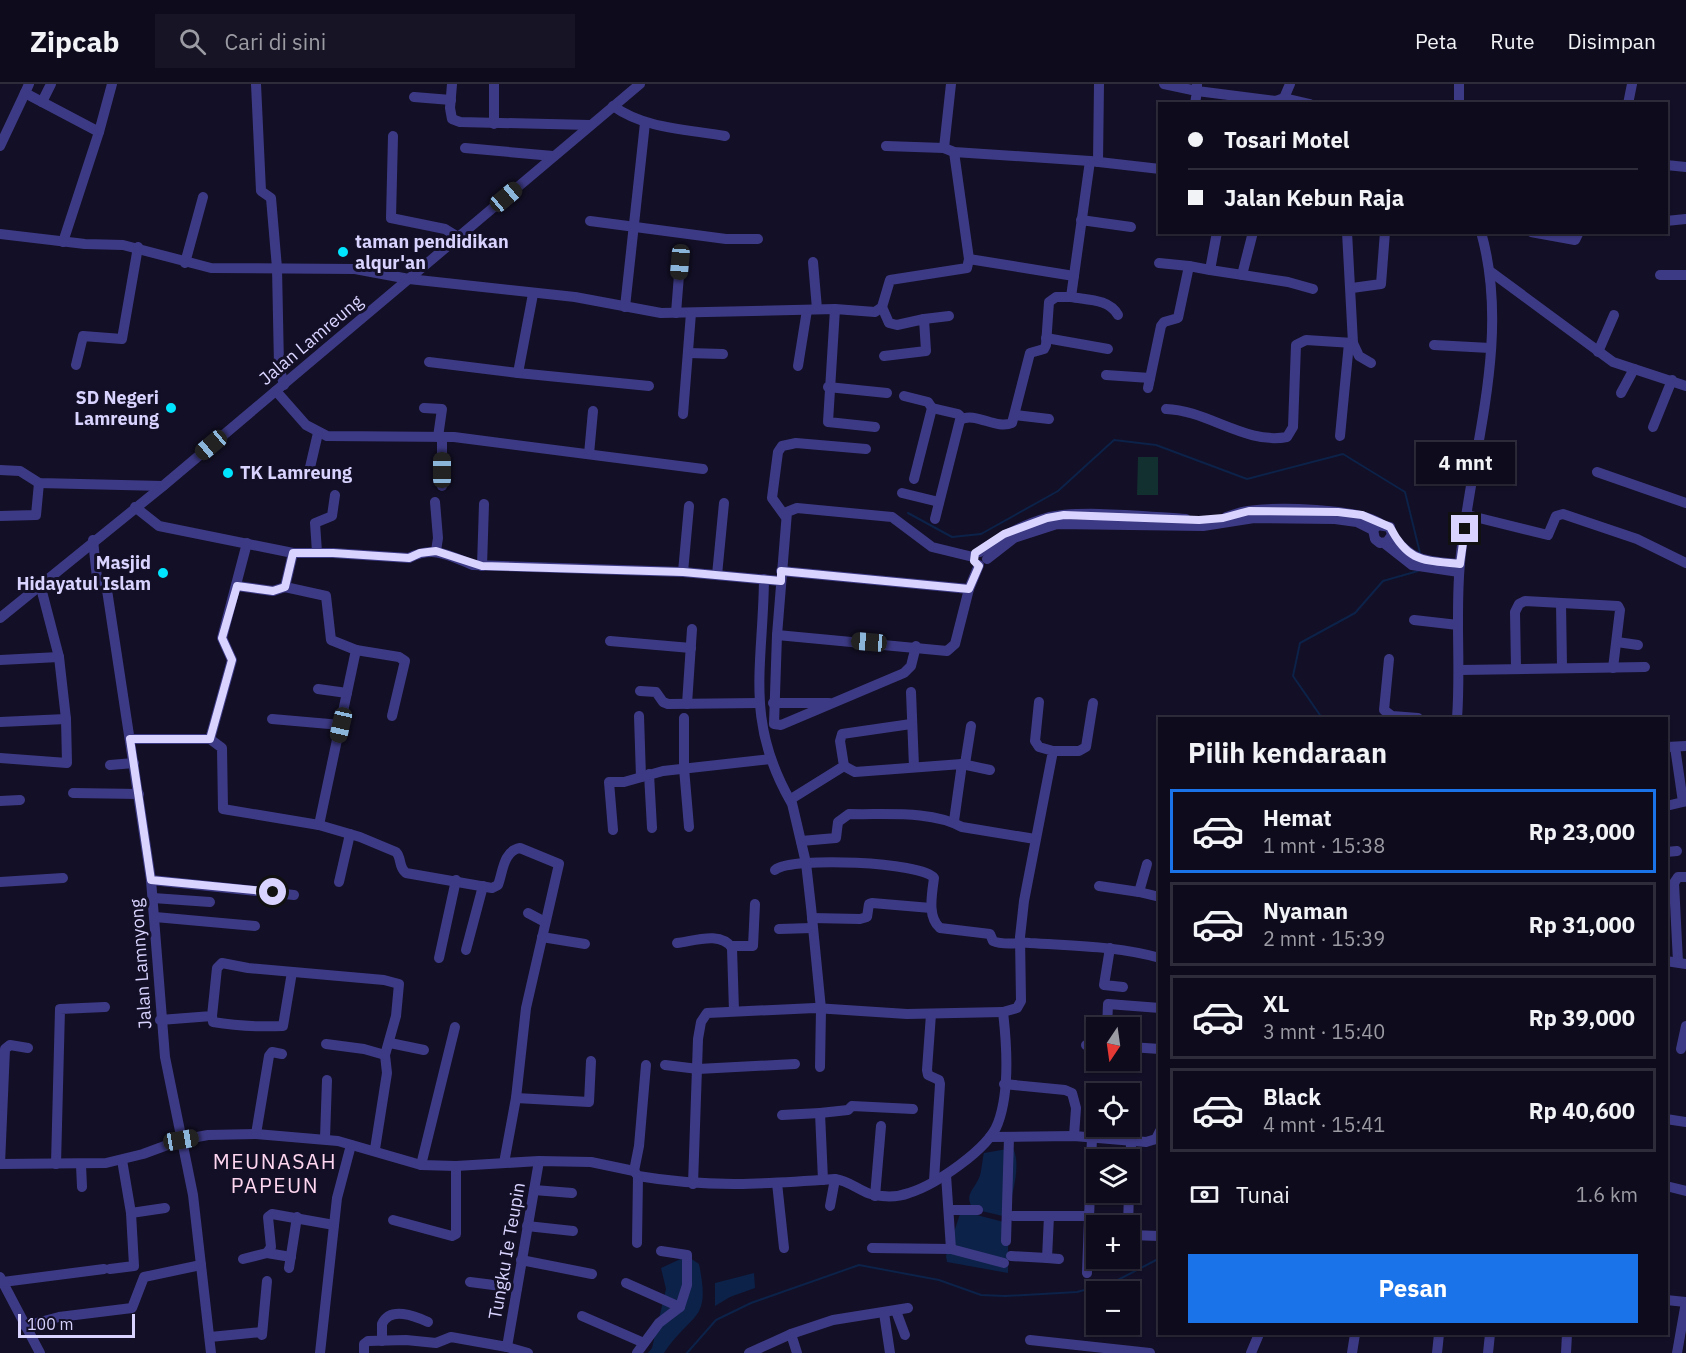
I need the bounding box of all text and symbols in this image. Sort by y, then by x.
search box [155,14,575,68]
text: Zipcab [30,23,119,60]
icon: search [176,25,209,58]
text: Cari di sini [224,27,326,56]
text: Peta [1415,27,1457,55]
text: Rute [1490,27,1535,55]
text: Disimpan [1568,27,1656,55]
text: Tosari Motel [1224,125,1349,154]
car [486,179,526,215]
text: Jalan Kebun Raja [1224,183,1404,212]
place label: taman pendidikan alqur'an [355,230,509,274]
car [669,243,691,281]
marker: taman pendidikan alqur'an [336,245,350,259]
street label: Jalan Lamreung [254,289,368,390]
place label: SD Negeri Lamreung [74,386,159,430]
marker: SD Negeri Lamreung [164,401,178,415]
car [191,427,231,463]
callout: 4 mnt [1416,442,1514,484]
text: 4 mnt [1438,449,1493,476]
car [433,452,451,488]
place label: TK Lamreung [240,461,352,484]
marker: TK Lamreung [221,466,235,480]
route end [1451,515,1478,542]
place label: Masjid Hidayatul Islam [16,551,151,595]
marker: Masjid Hidayatul Islam [156,566,170,580]
car [850,631,888,653]
car [328,705,354,745]
text: Pilih kendaraan [1188,735,1387,770]
text: Hemat [1263,803,1332,832]
icon: car [1191,804,1245,858]
text: Rp 23,000 [1529,817,1635,846]
text: 1 mnt · 15:38 [1263,832,1385,859]
route start [259,878,286,905]
text: Nyaman [1263,896,1348,925]
street label: Jalan Lamnyong [124,897,157,1030]
icon: car [1191,897,1245,951]
text: Rp 31,000 [1529,910,1635,939]
text: 2 mnt · 15:39 [1263,925,1385,952]
text: XL [1263,989,1289,1018]
icon: car [1191,990,1245,1044]
text: Rp 39,000 [1529,1003,1635,1032]
north arrow [1086,1017,1140,1071]
map controls [1086,1017,1140,1335]
text: 3 mnt · 15:40 [1263,1018,1385,1045]
text: Black [1263,1082,1321,1111]
button: locate [1086,1083,1140,1137]
icon: car [1191,1083,1245,1137]
text: Rp 40,600 [1529,1096,1635,1125]
text: 4 mnt · 15:41 [1263,1111,1385,1138]
car [162,1128,200,1152]
district label: MEUNASAH PAPEUN [213,1147,337,1199]
button: layers [1086,1149,1140,1203]
icon: cash [1188,1178,1221,1211]
text: Tunai [1236,1180,1290,1209]
street label: Tungku Ie Teupin [483,1181,530,1321]
text: 1.6 km [1576,1181,1638,1208]
button: + [1086,1215,1140,1269]
button: Pesan [1188,1254,1638,1323]
button: − [1086,1281,1140,1335]
scale bar [18,1311,135,1338]
text: 100 m [27,1314,74,1334]

